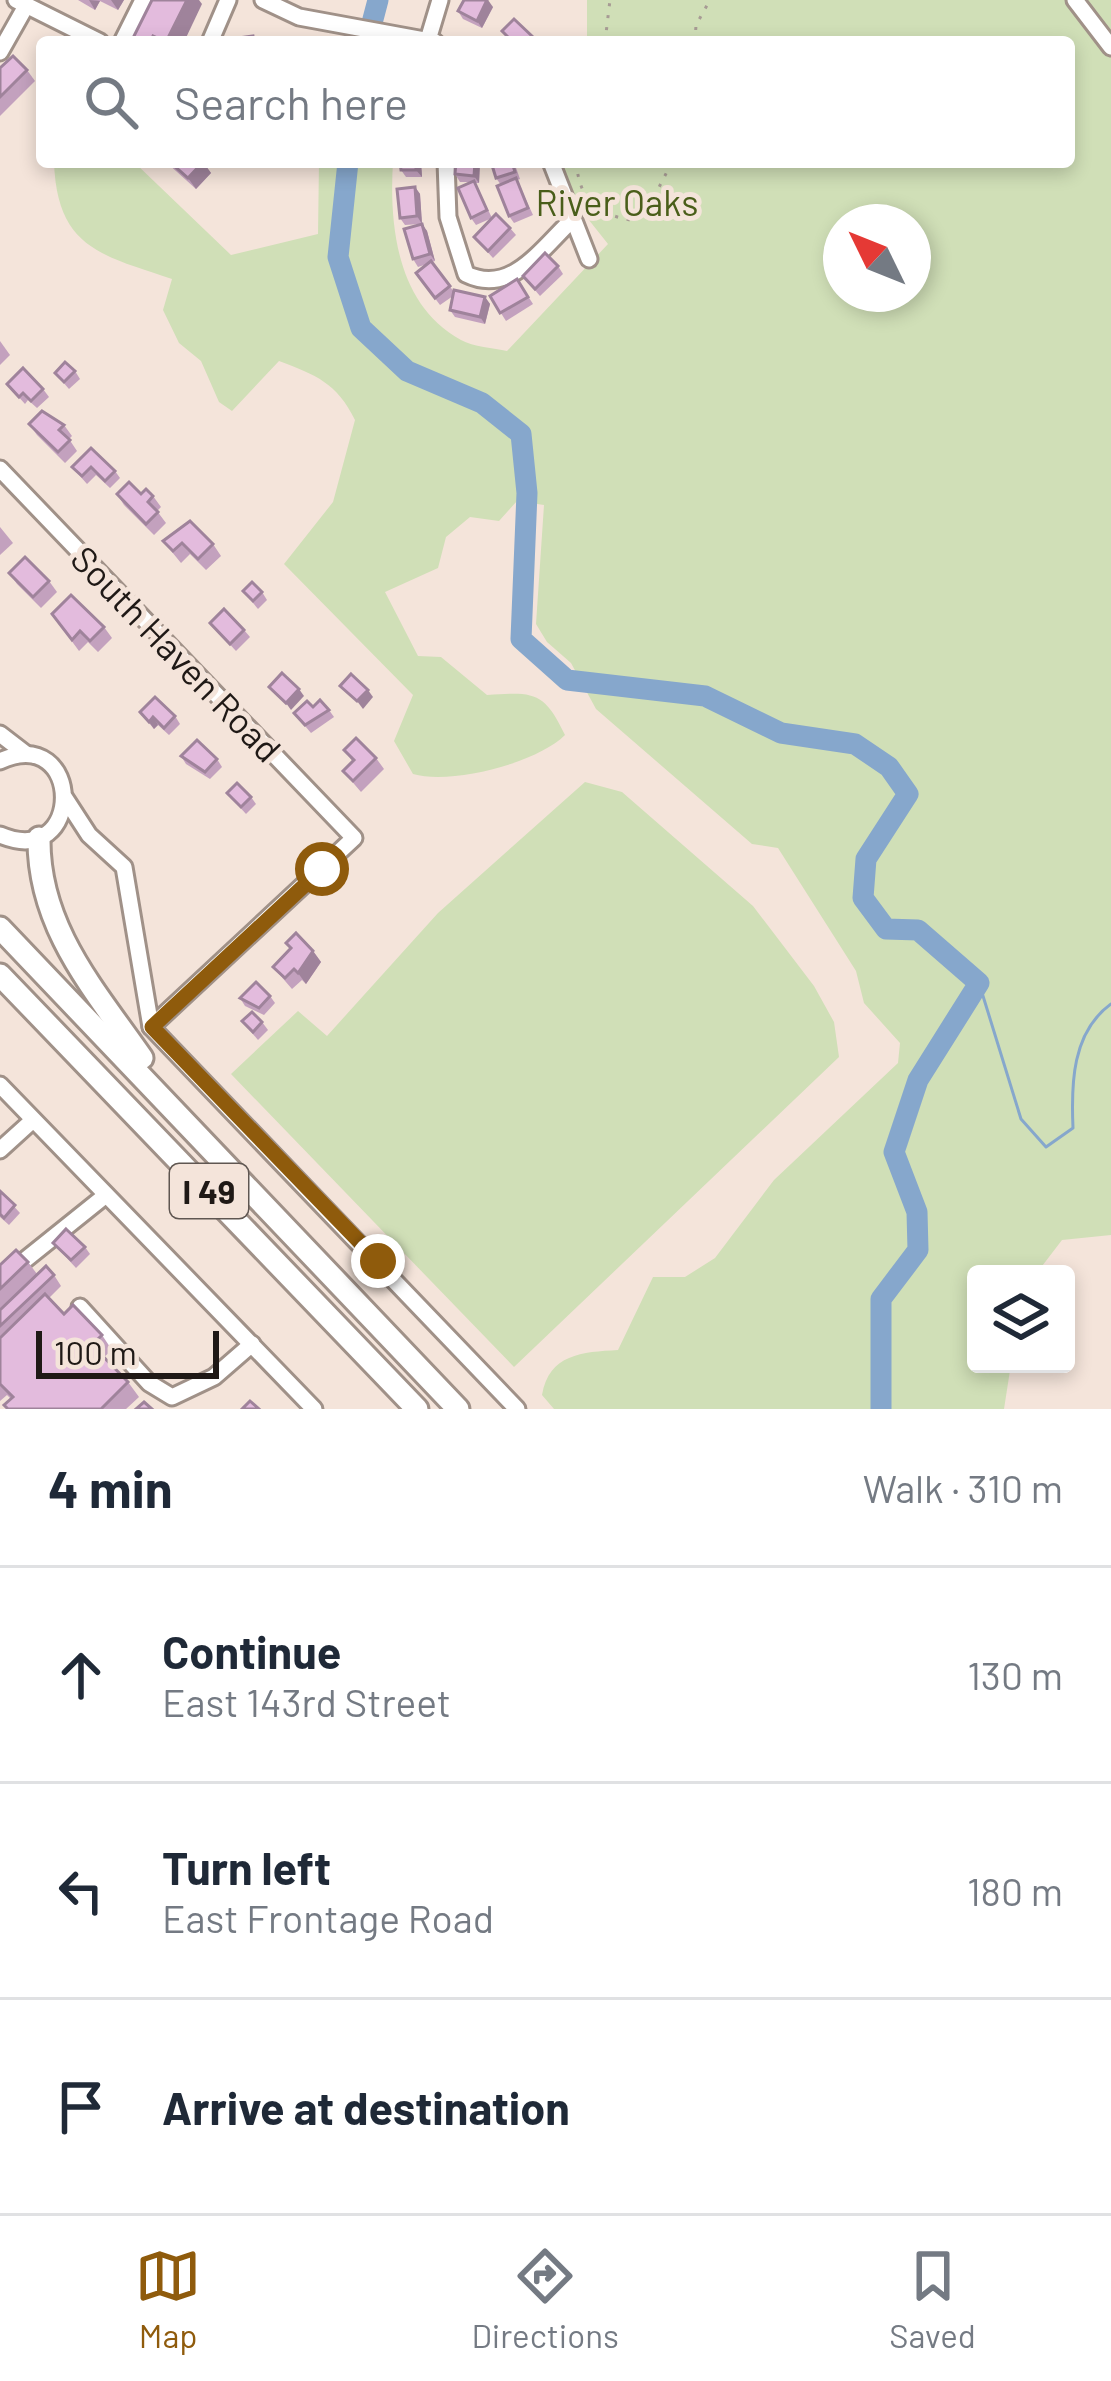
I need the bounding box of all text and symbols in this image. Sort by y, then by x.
search box [36,36,1075,168]
icon: search [78,69,144,135]
text: Search here [174,75,408,129]
park label: River Oaks [536,180,698,223]
north arrow [823,204,931,312]
street label: South Haven Road [63,536,291,770]
route start [295,842,349,896]
road number: I 49 [170,1164,248,1218]
route end [351,1234,405,1288]
map controls [967,1265,1075,1373]
button: layers [967,1265,1075,1373]
scale bar [36,1325,219,1378]
text: 100 m [54,1332,137,1372]
text: 4 min [48,1457,173,1518]
text: Walk · 310 m [863,1464,1063,1511]
text: Continue [162,1624,341,1678]
icon: ahead [48,1642,114,1708]
text: 130 m [967,1651,1063,1698]
text: East 143rd Street [162,1678,451,1725]
text: Turn left [162,1840,331,1894]
icon: left [48,1858,114,1924]
text: 180 m [967,1867,1063,1914]
text: East Frontage Road [162,1894,494,1941]
icon: arrive [48,2074,114,2140]
text: Arrive at destination [162,2080,570,2134]
tab: Map [135,2243,201,2355]
tab: Directions [471,2243,619,2355]
tab: Saved [889,2243,976,2355]

